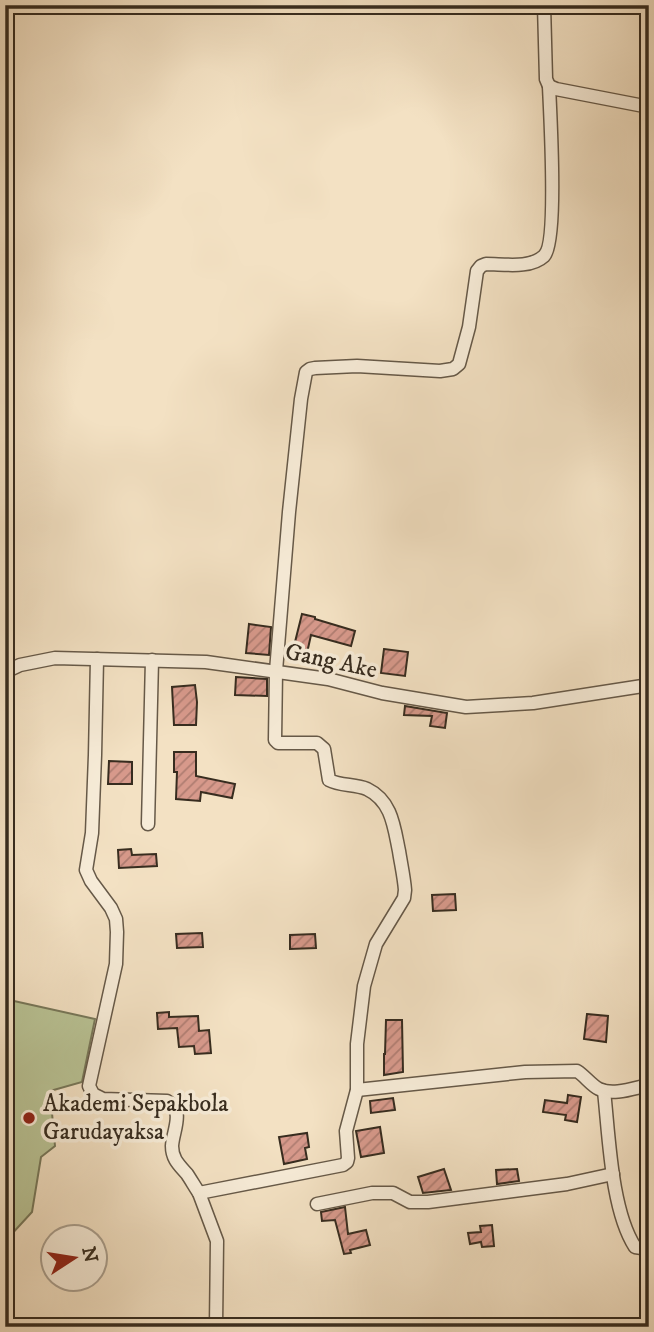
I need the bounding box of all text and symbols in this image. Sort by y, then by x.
street label: Gang Ake [282,637,380,685]
place label: Akademi Sepakbola Garudayaksa [43,1089,229,1147]
marker: Akademi Sepakbola Garudayaksa [21,1110,37,1126]
north arrow [38,1224,108,1294]
text: N [76,1245,102,1265]

